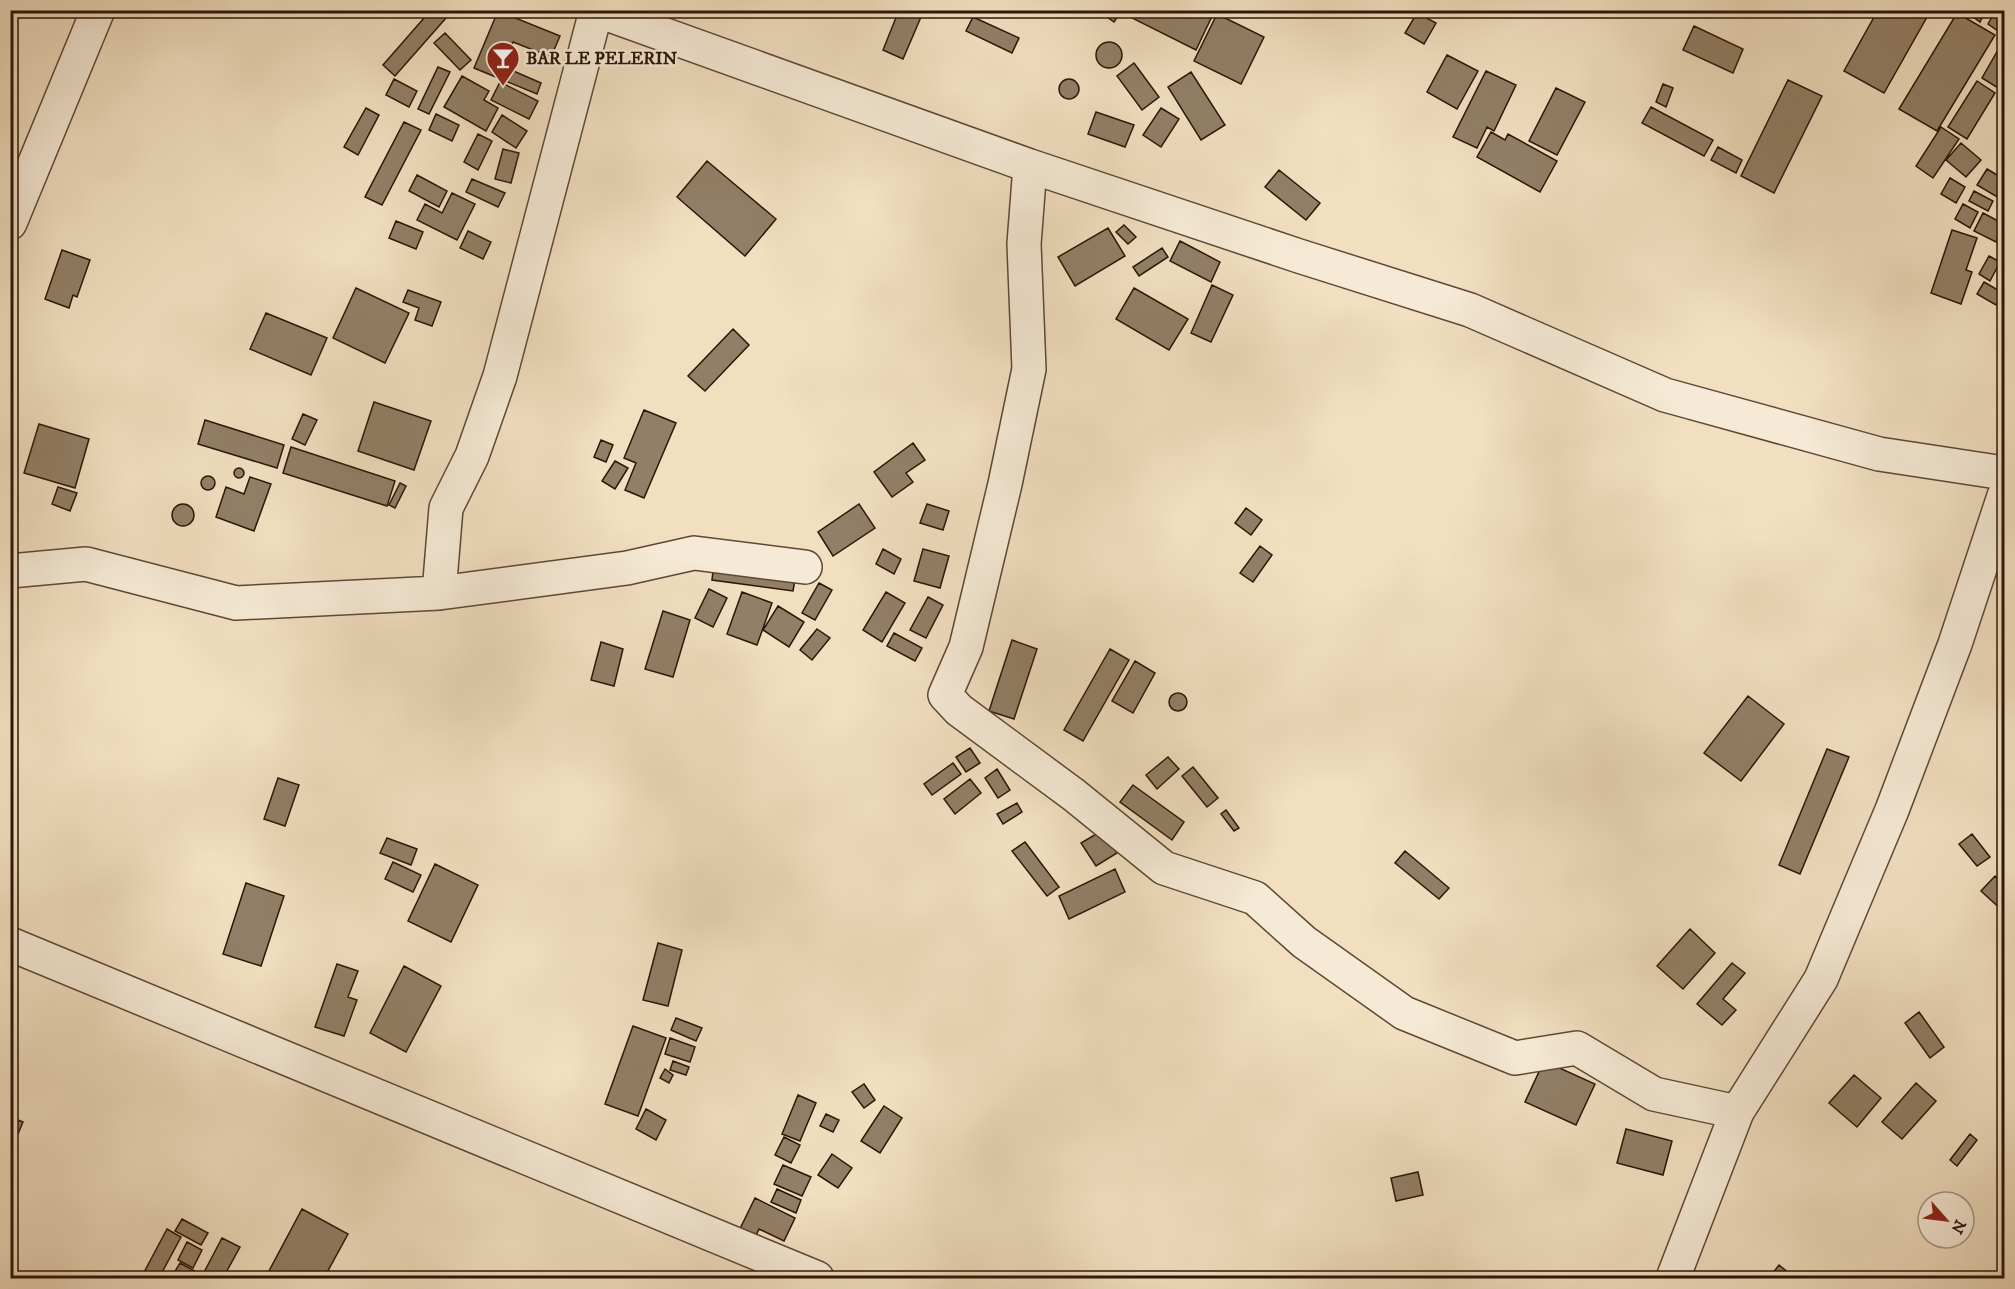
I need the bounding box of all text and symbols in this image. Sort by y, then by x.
bar icon: BAR LE PELERIN [485,40,521,87]
place label: BAR LE PELERIN [526,48,678,70]
north arrow [1916,1190,1976,1250]
text: N [1946,1216,1970,1237]

